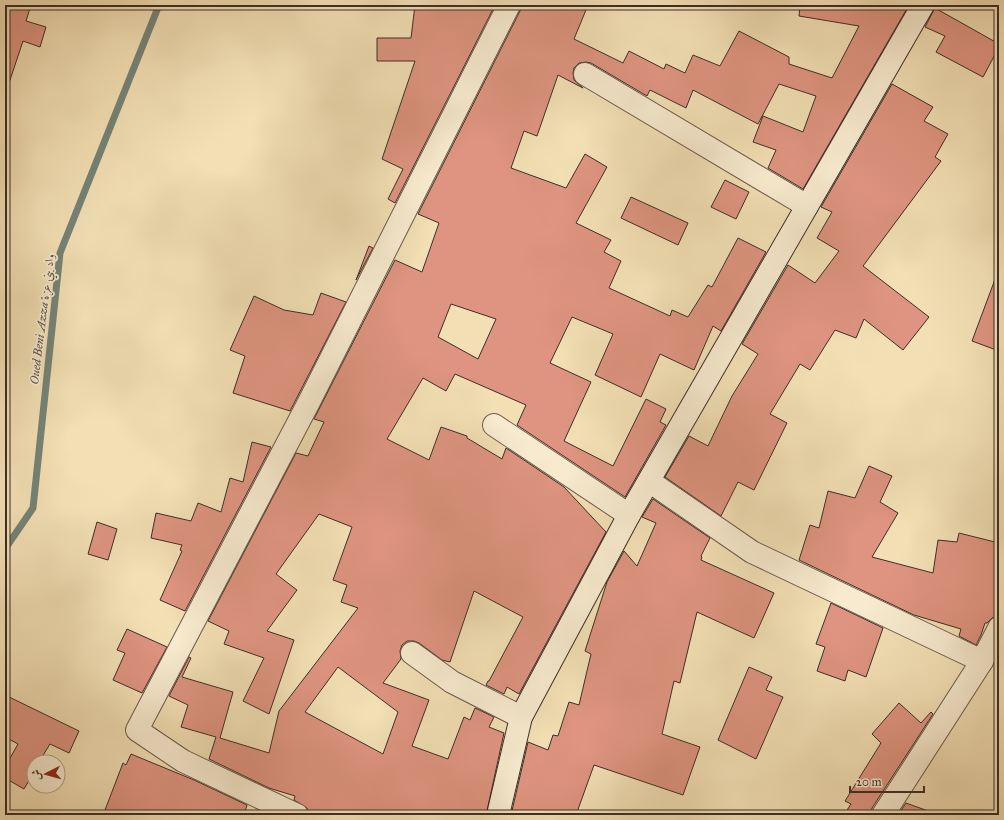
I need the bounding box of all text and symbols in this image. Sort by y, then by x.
water label: Oued Beni Azza واد بني عزة [27,253,61,386]
north arrow [26,754,66,794]
scale bar [850,768,924,794]
text: ش [30,769,44,781]
text: 20 m [856,775,882,789]

